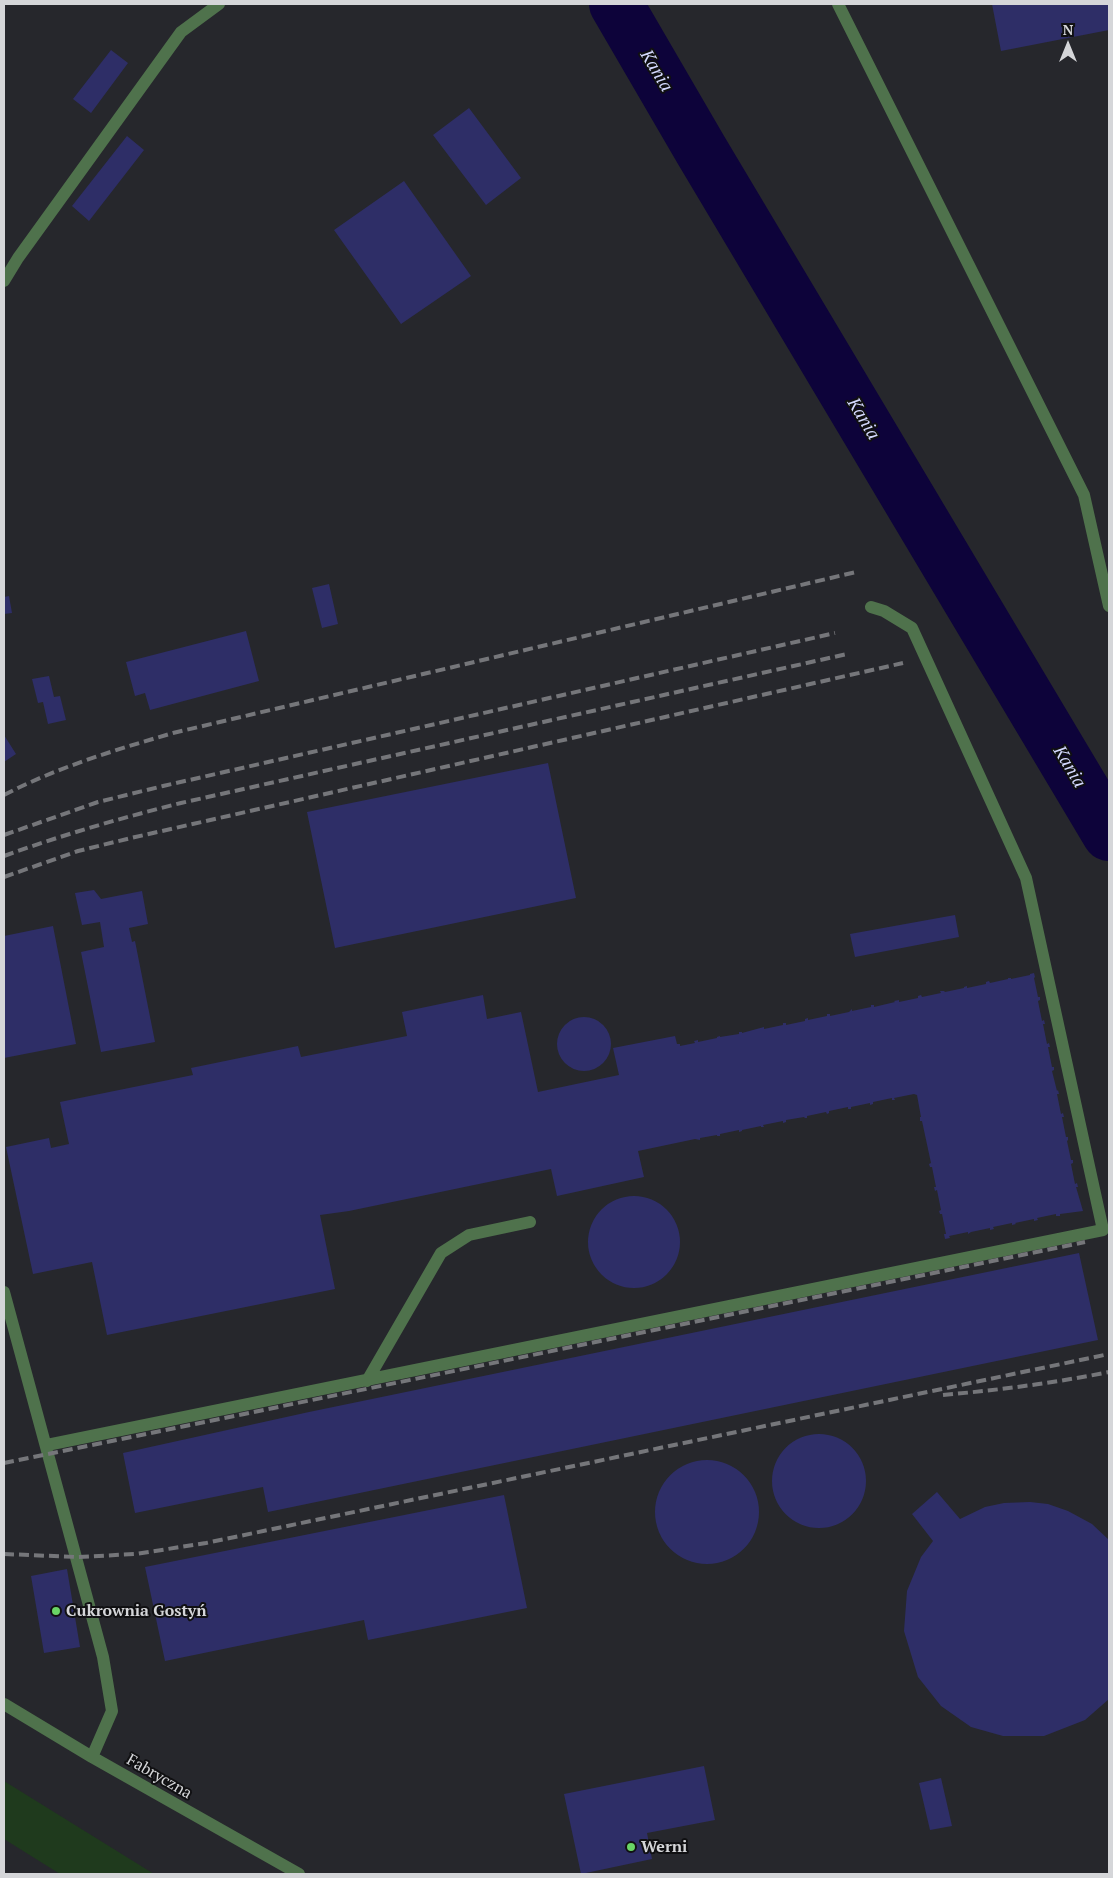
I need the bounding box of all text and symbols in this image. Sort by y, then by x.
north arrow [1043,20,1093,70]
text: N [1063,20,1073,39]
water label: Kania [635,46,677,96]
water label: Kania [842,394,884,444]
water label: Kania [1048,742,1090,792]
place label: Cukrownia Gostyń [66,1601,206,1621]
marker: Cukrownia Gostyń [50,1605,62,1617]
street label: Fabryczna [123,1751,195,1803]
place label: Werni [641,1837,687,1857]
marker: Werni [625,1841,637,1853]

